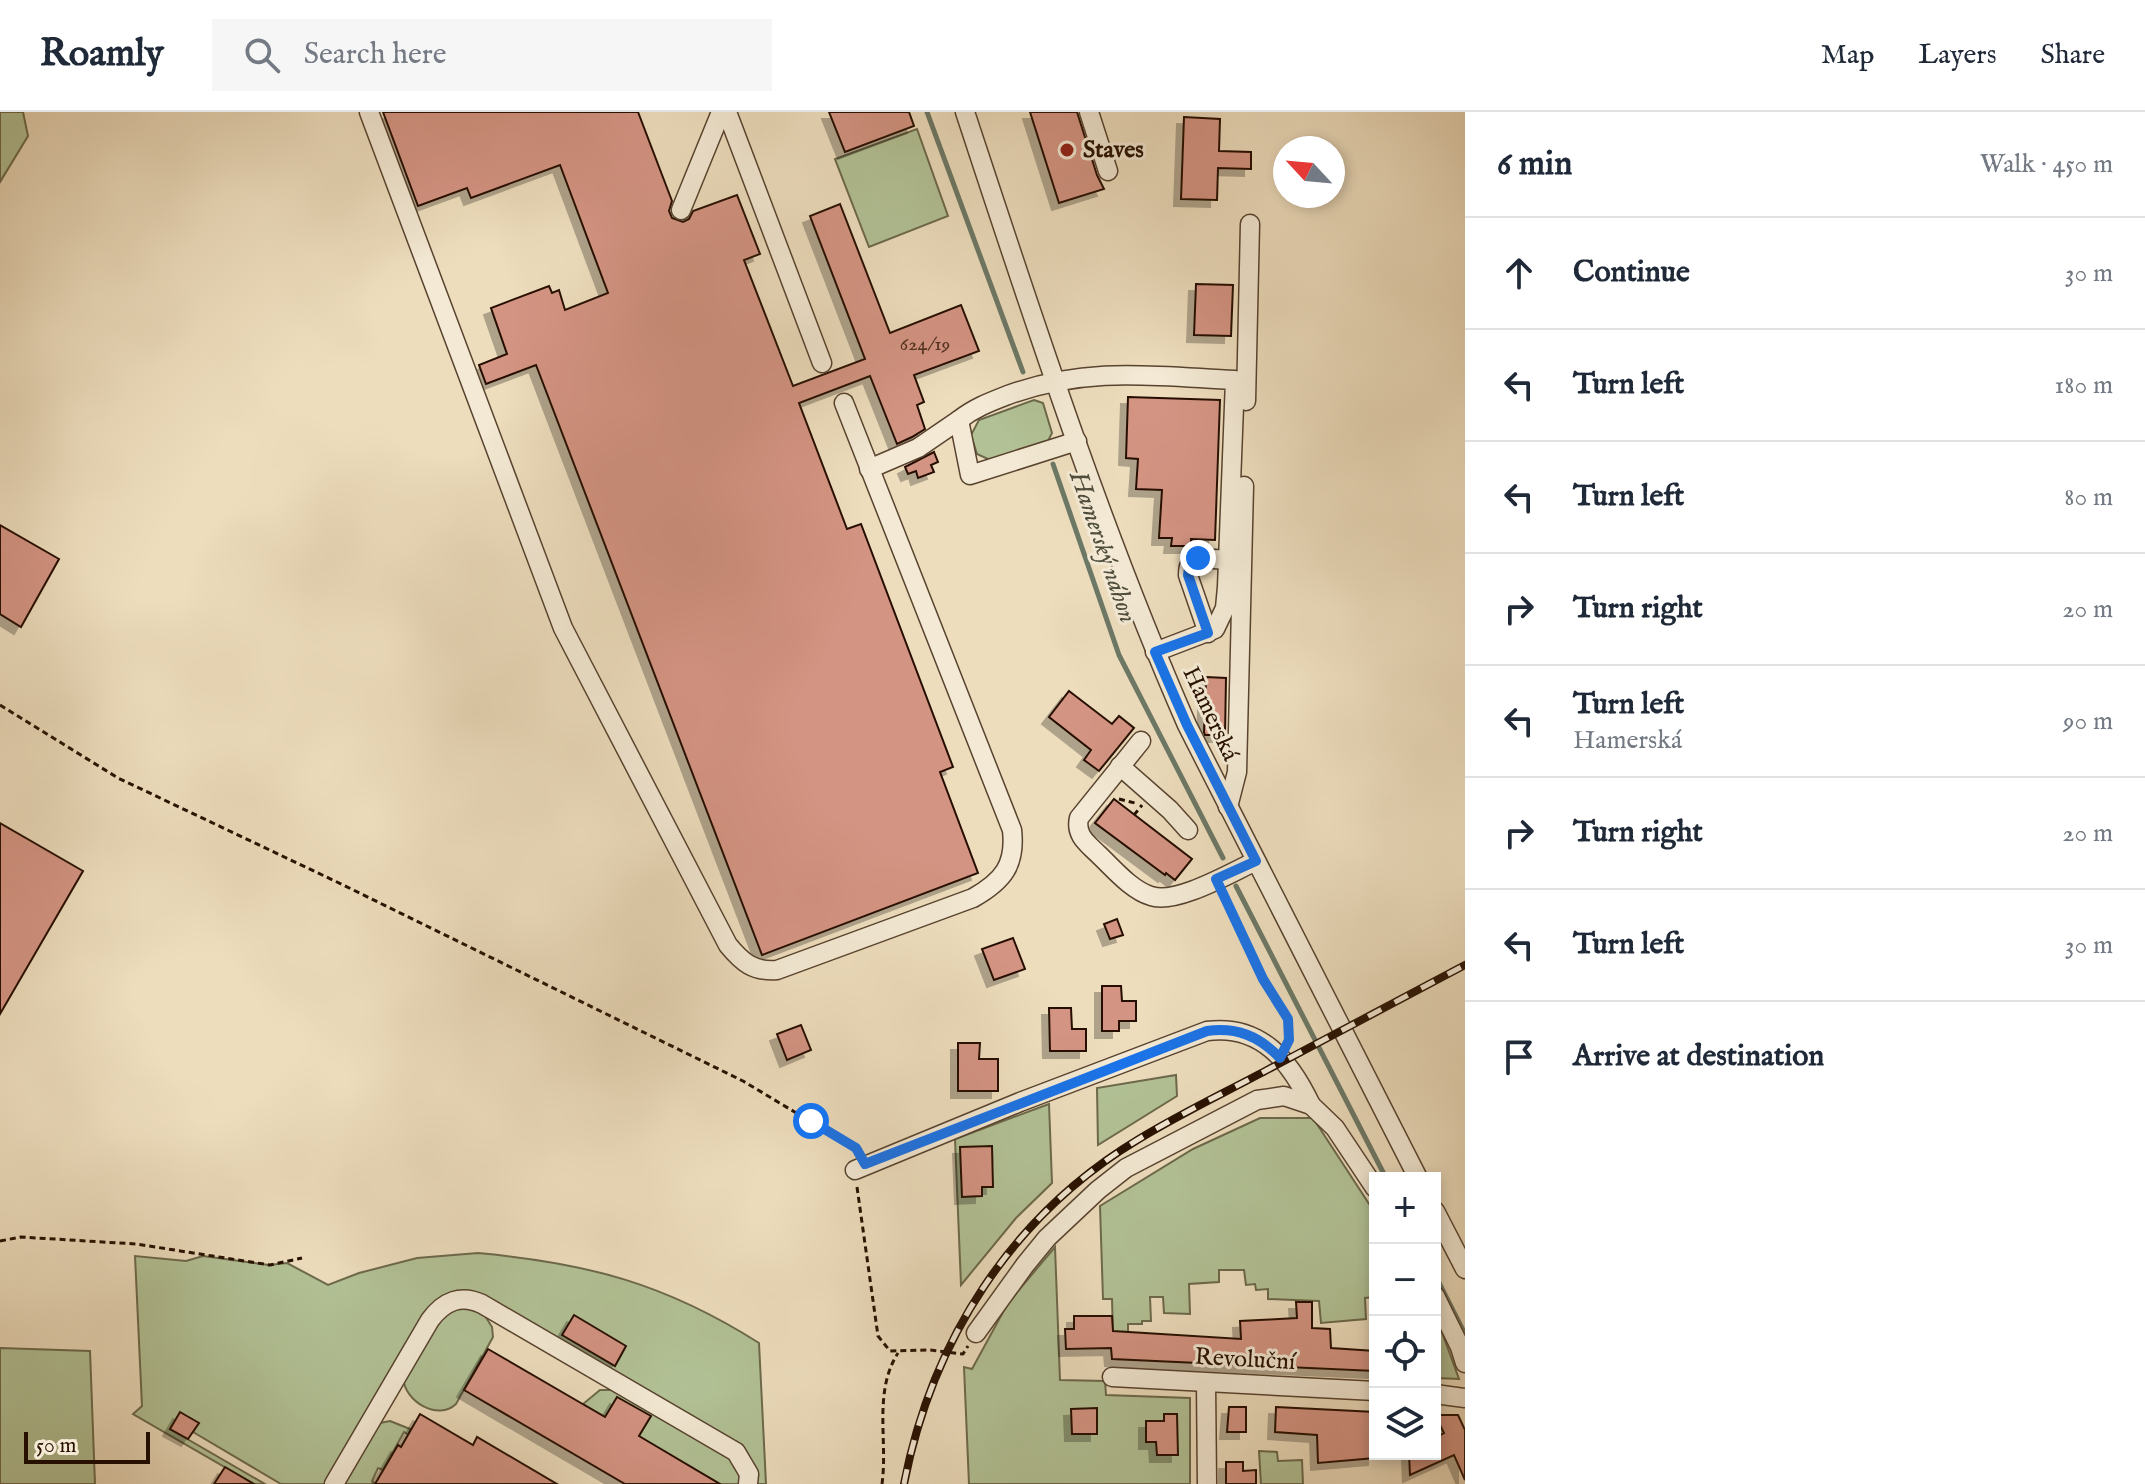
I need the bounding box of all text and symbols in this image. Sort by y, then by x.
search box [212,19,772,91]
text: Roamly [40,31,164,79]
icon: search [240,33,284,77]
text: Search here [304,36,447,74]
text: Map [1821,38,1874,73]
text: Layers [1918,38,1997,73]
text: Share [2041,38,2105,73]
place label: Staves [1083,135,1144,166]
north arrow [1273,136,1345,208]
marker: Staves [1058,141,1076,159]
text: 6 min [1497,143,1572,186]
text: Walk · 450 m [1980,148,2113,181]
icon: ahead [1497,251,1541,295]
text: Continue [1573,254,1690,292]
text: 30 m [2065,257,2113,290]
house number: 624/19 [900,332,950,357]
icon: left [1497,363,1541,407]
text: Turn left [1573,366,1684,404]
text: 180 m [2055,369,2113,402]
water label: Hamerský náhon [1061,466,1144,627]
icon: left [1497,475,1541,519]
text: Turn left [1573,478,1684,516]
text: 80 m [2064,481,2113,514]
route end [1180,540,1216,576]
icon: right [1497,587,1541,631]
text: Turn right [1573,590,1703,628]
text: 20 m [2062,593,2113,626]
street label: Hamerská [1175,662,1246,767]
text: Turn left [1573,686,1684,724]
icon: left [1497,699,1541,743]
text: 90 m [2063,705,2113,738]
text: Hamerská [1573,724,1682,757]
icon: right [1497,811,1541,855]
text: Turn right [1573,814,1703,852]
text: 20 m [2062,817,2113,850]
icon: left [1497,923,1541,967]
text: Turn left [1573,926,1684,964]
text: 30 m [2065,929,2113,962]
icon: arrive [1497,1035,1541,1079]
text: Arrive at destination [1573,1038,1824,1076]
route start [793,1103,829,1139]
map controls [1369,1172,1441,1460]
button: + [1369,1172,1441,1244]
button: − [1369,1244,1441,1316]
button: locate [1369,1316,1441,1388]
street label: Revoluční [1194,1342,1298,1378]
button: layers [1369,1388,1441,1460]
scale bar [24,1428,150,1464]
text: 50 m [36,1432,77,1460]

